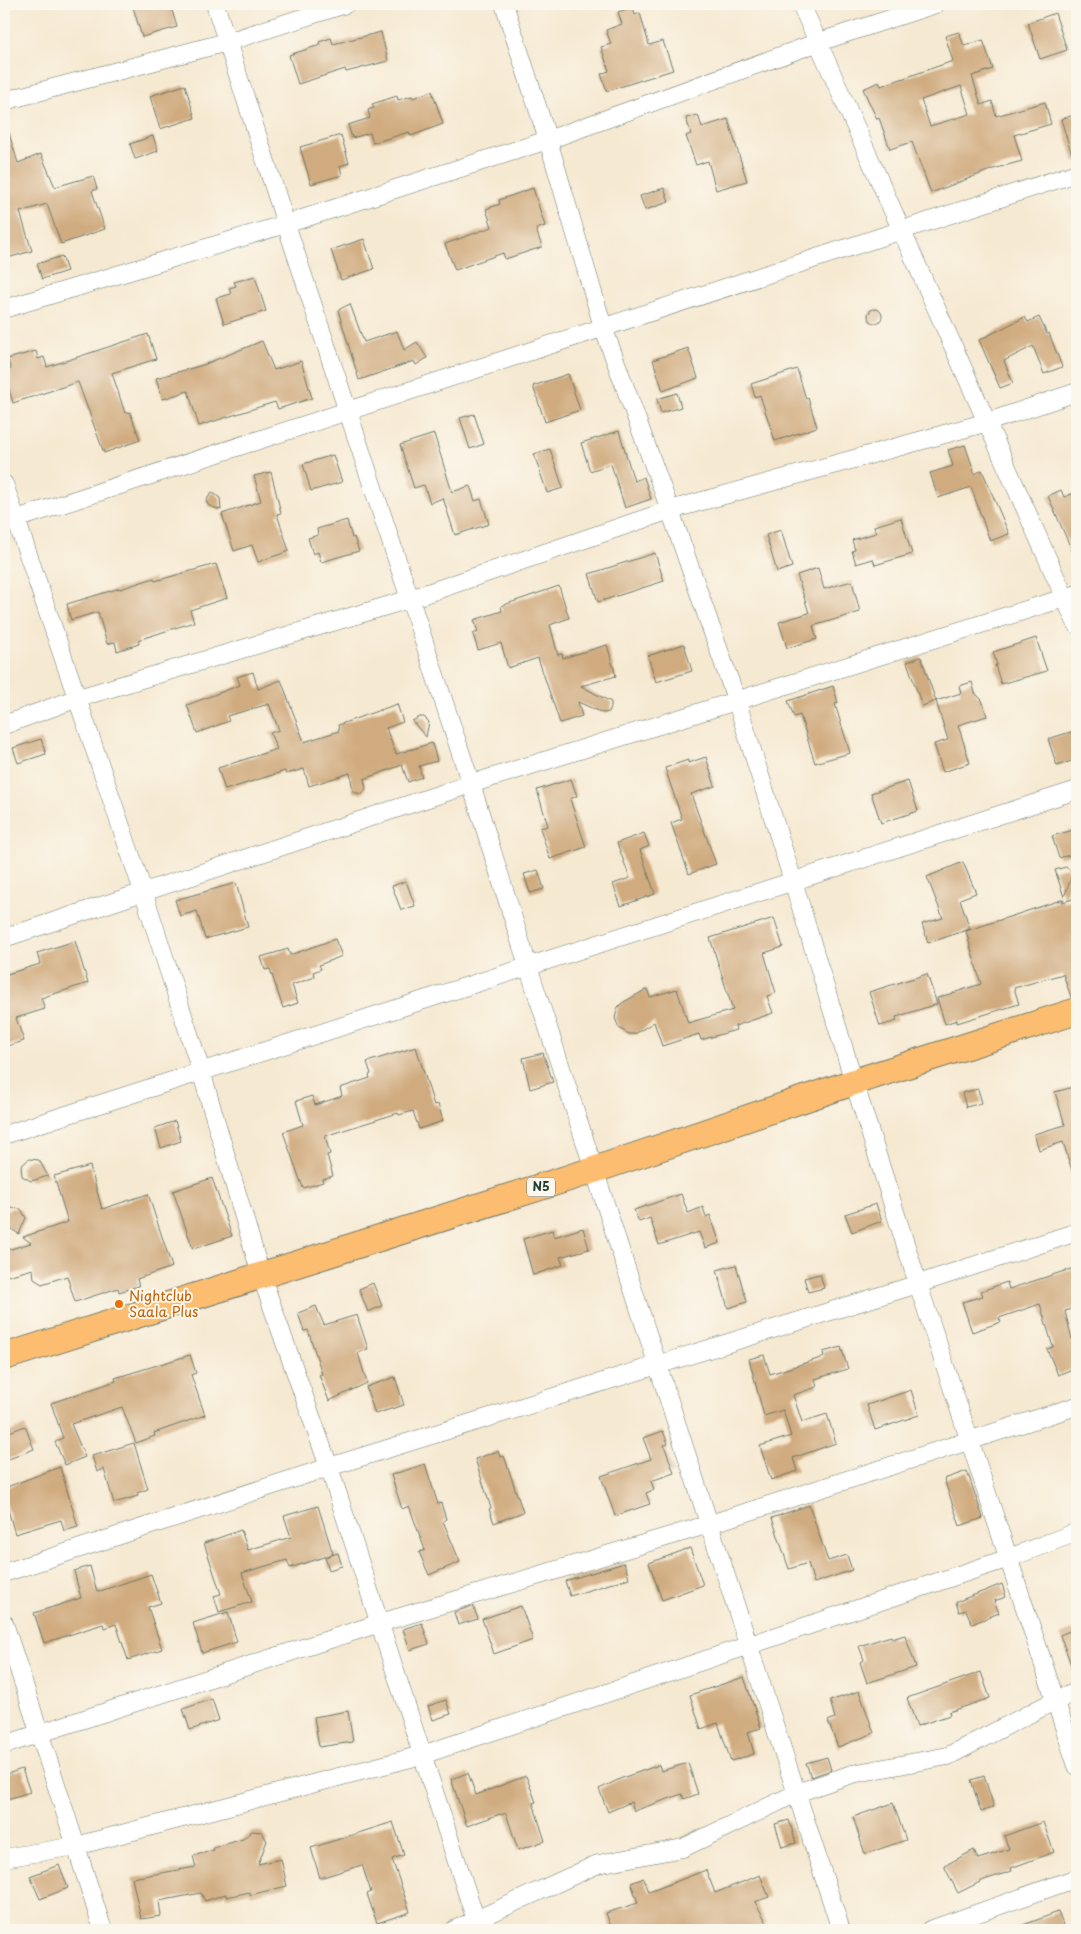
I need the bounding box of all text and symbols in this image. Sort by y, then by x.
road number: N5 [527,1178,555,1196]
place label: Nightclub Saala Plus [129,1285,198,1322]
marker: Nightclub Saala Plus [113,1298,125,1310]

